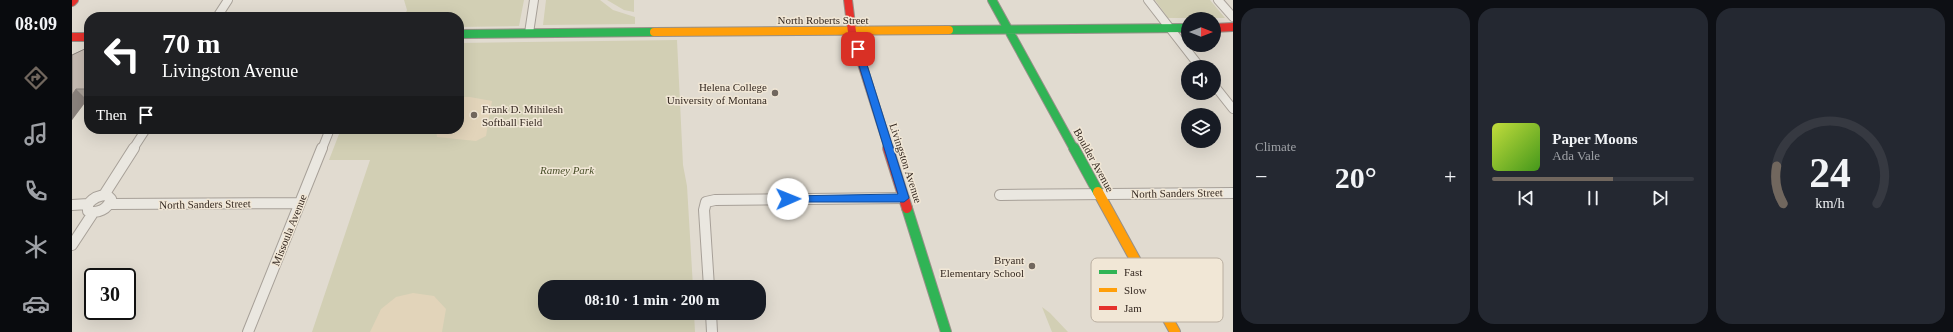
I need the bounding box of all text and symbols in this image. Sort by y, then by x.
north arrow [1181,12,1221,52]
map controls [1181,12,1221,148]
text: 08:09 [15,14,57,34]
street label: North Roberts Street [777,14,869,26]
icon: left [96,28,148,80]
text: 70 m [162,28,220,59]
pin [841,32,875,66]
icon: arrive [847,38,869,60]
button: sound [1181,60,1221,100]
text: Livingston Avenue [162,61,298,81]
icon: directions [22,64,50,92]
place label: Helena College University of Montana [667,81,767,106]
marker: Helena College University of Montana [770,88,780,98]
place label: Frank D. Mihilesh Softball Field [482,103,563,128]
icon: arrive [135,104,157,126]
text: Then [96,107,127,123]
button: layers [1181,108,1221,148]
marker: Frank D. Mihilesh Softball Field [469,110,479,120]
icon: music [22,120,50,148]
street label: Livingston Avenue [887,122,925,205]
street label: Boulder Avenue [1072,126,1117,194]
text: Paper Moons [1552,131,1637,147]
text: Climate [1255,139,1296,154]
text: Ada Vale [1552,148,1600,163]
text: 24 [1810,150,1851,196]
text: 20° [1335,161,1377,194]
park label: Ramey Park [539,164,595,176]
text: − [1255,164,1267,189]
text: + [1444,164,1456,189]
icon: phone [22,177,50,205]
position arrow [767,178,809,220]
street label: North Sanders Street [1131,186,1223,200]
icon: previous [1515,187,1537,209]
icon: pause [1582,187,1604,209]
icon: next [1649,187,1671,209]
street label: Missoula Avenue [269,192,309,267]
text: km/h [1816,195,1845,211]
street label: North Sanders Street [159,197,251,211]
icon: climate [22,233,50,261]
place label: Bryant Elementary School [940,254,1024,279]
legend [1091,258,1223,322]
marker: Bryant Elementary School [1027,261,1037,271]
text: Fast [1124,266,1142,278]
speed limit sign: 30 [84,268,136,320]
text: Slow [1124,284,1147,296]
icon: car [22,290,50,318]
text: 08:10 · 1 min · 200 m [585,292,720,308]
text: Jam [1124,302,1142,314]

